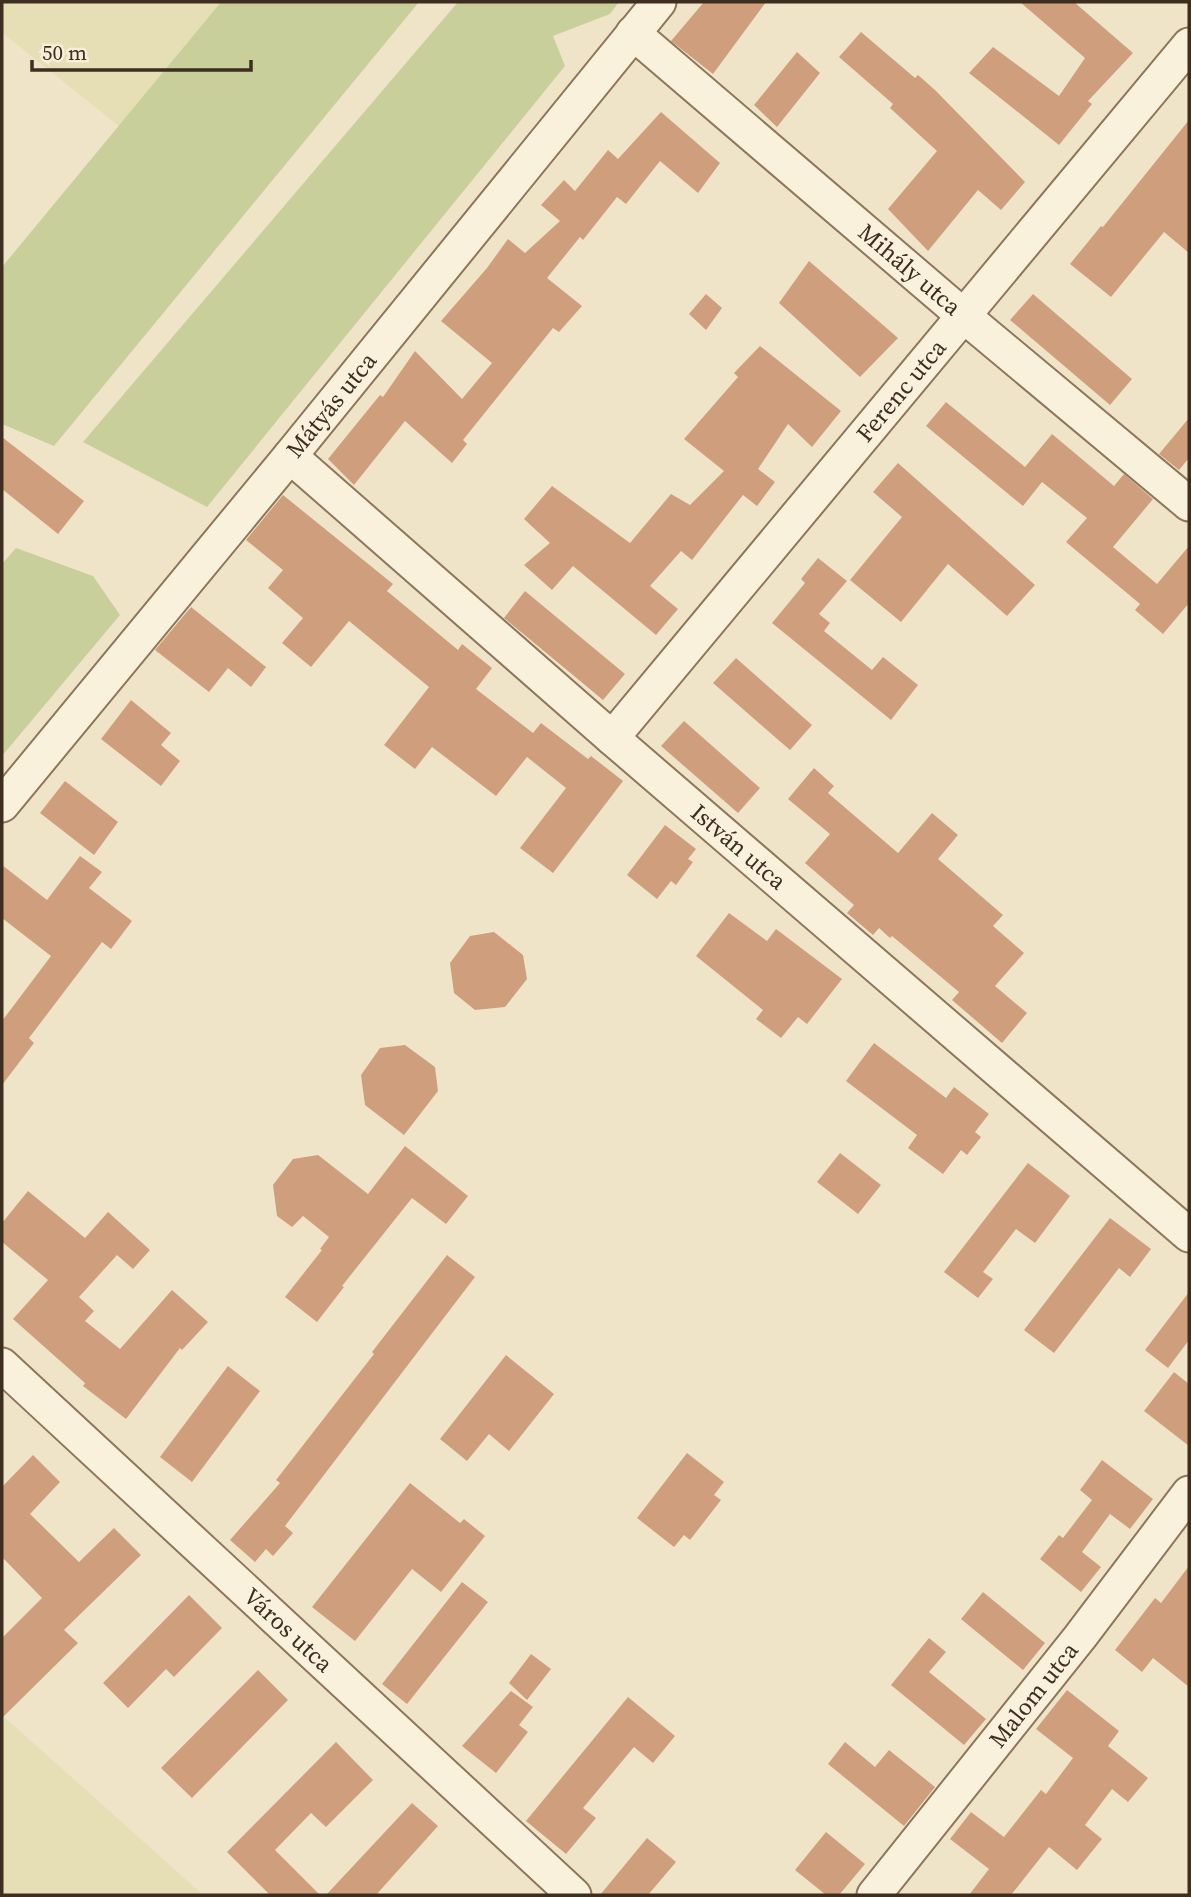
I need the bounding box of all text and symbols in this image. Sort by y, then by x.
scale bar [32,28,250,72]
text: 50 m [42,38,87,67]
street label: Mihály utca [851,216,969,323]
street label: Ferenc utca [848,331,954,449]
street label: Mátyás utca [278,345,384,465]
street label: István utca [684,796,794,898]
street label: Város utca [236,1580,341,1680]
street label: Malom utca [981,1634,1086,1754]

